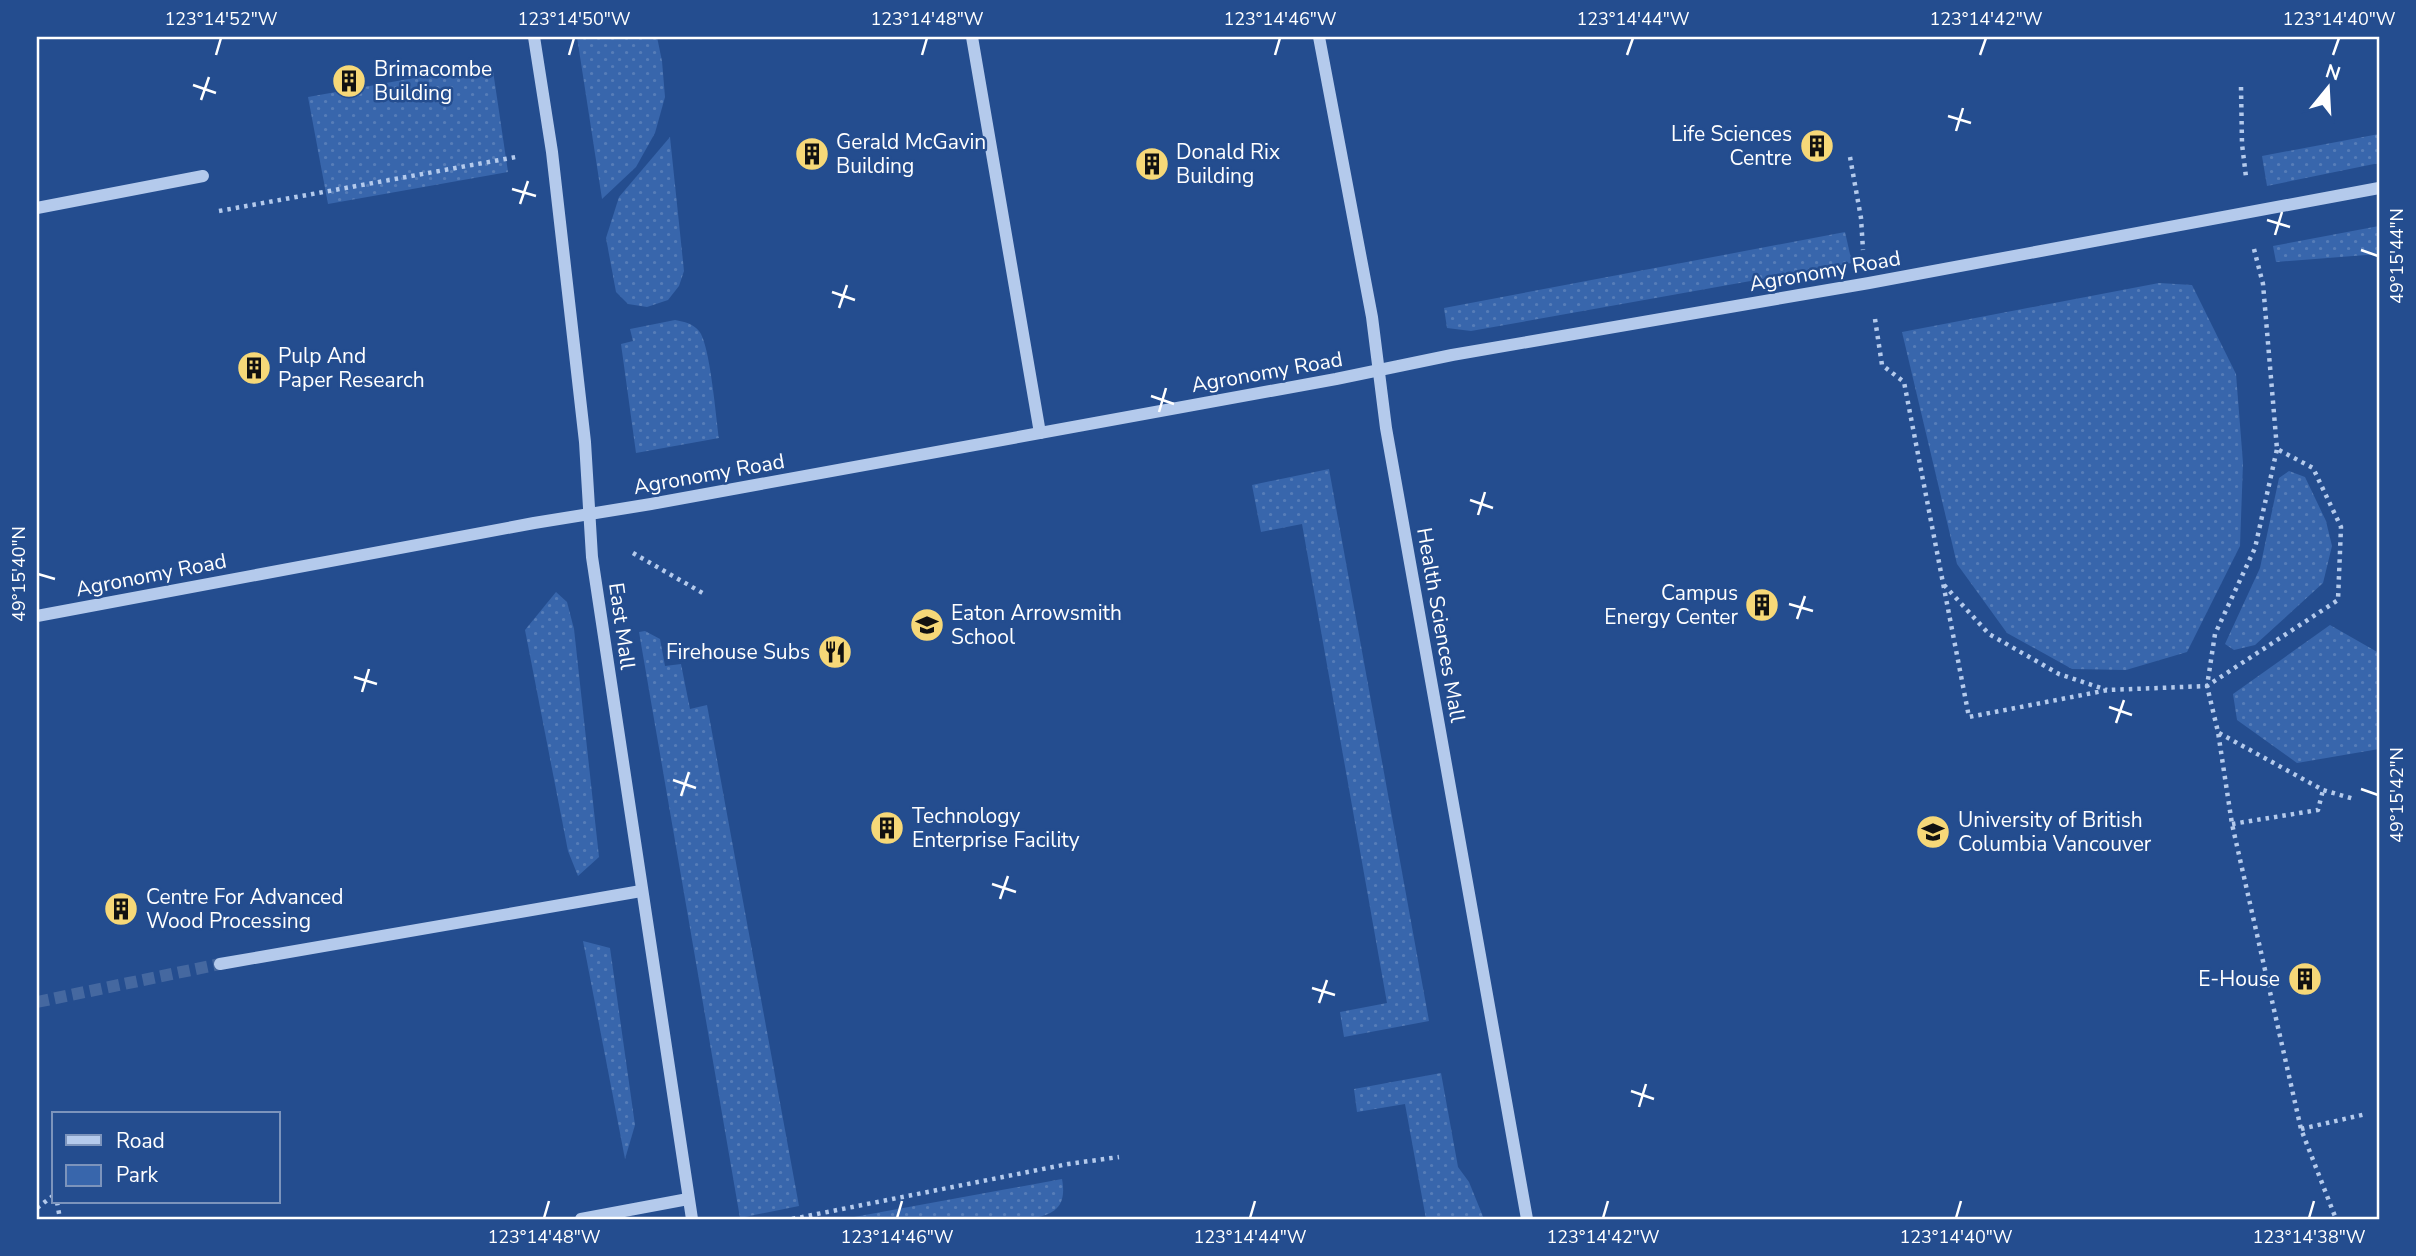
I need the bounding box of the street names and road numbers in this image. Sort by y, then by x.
street label: Agronomy Road [1747,244,1903,298]
street label: Agronomy Road [1189,345,1345,399]
street label: Agronomy Road [631,447,787,501]
street label: Health Sciences Mall [1410,525,1472,725]
street label: Agronomy Road [73,547,229,603]
street label: East Mall [602,581,642,672]

